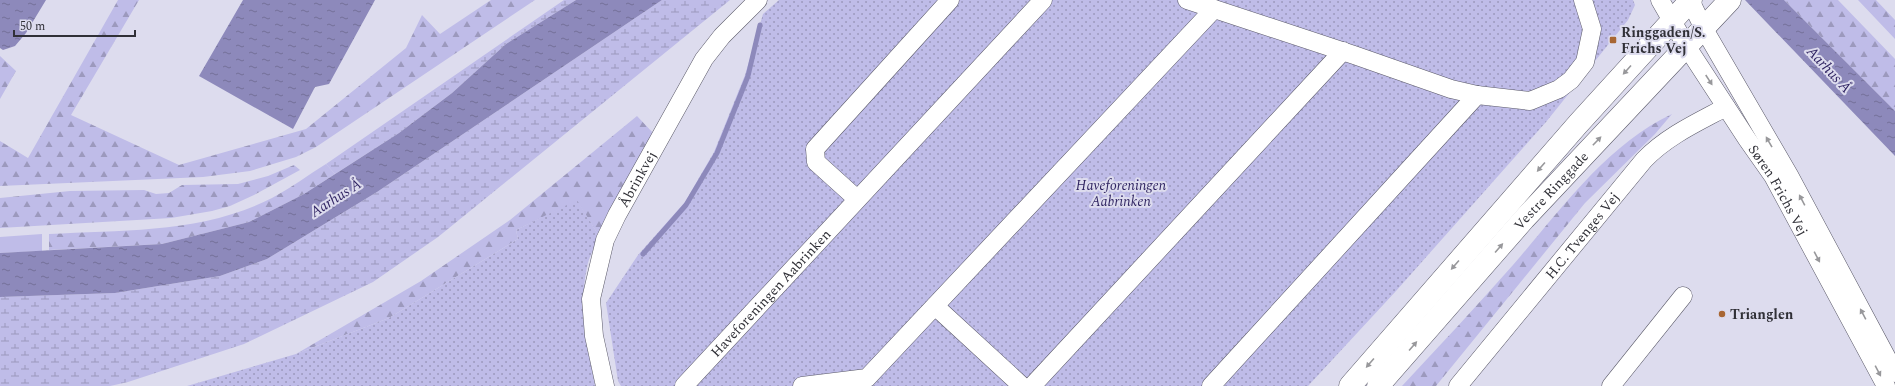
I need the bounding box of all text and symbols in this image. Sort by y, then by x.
scale bar [14,12,135,38]
text: 50 m [20,17,45,36]
place label: Ringgaden/S. Frichs Vej [1621,22,1706,59]
marker: Ringgaden/S. Frichs Vej [1608,35,1618,45]
water label: Aarhus Å [1800,40,1857,99]
one-way arrow [1623,65,1632,74]
one-way arrow [1705,74,1712,86]
one-way arrow [1592,136,1602,146]
one-way arrow [1766,136,1773,147]
street label: Søren Frichs Vej [1743,140,1814,239]
street label: Vestre Ringgade [1509,146,1593,235]
street label: Åbrinkvej [613,147,661,211]
one-way arrow [1536,162,1545,172]
water label: Aarhus Å [305,173,366,224]
park label: Haveforeningen Aabrinken [1076,175,1167,212]
street label: H.C. Tvenges Vej [1540,187,1624,284]
one-way arrow [1799,194,1805,206]
street label: Haveforeningen Aabrinken [705,224,836,362]
one-way arrow [1494,243,1503,253]
one-way arrow [1813,251,1820,263]
one-way arrow [1451,260,1460,270]
place label: Trianglen [1730,304,1794,325]
marker: Trianglen [1717,309,1727,319]
one-way arrow [1860,309,1866,320]
one-way arrow [1409,341,1418,351]
one-way arrow [1366,358,1375,368]
one-way arrow [1875,366,1881,377]

